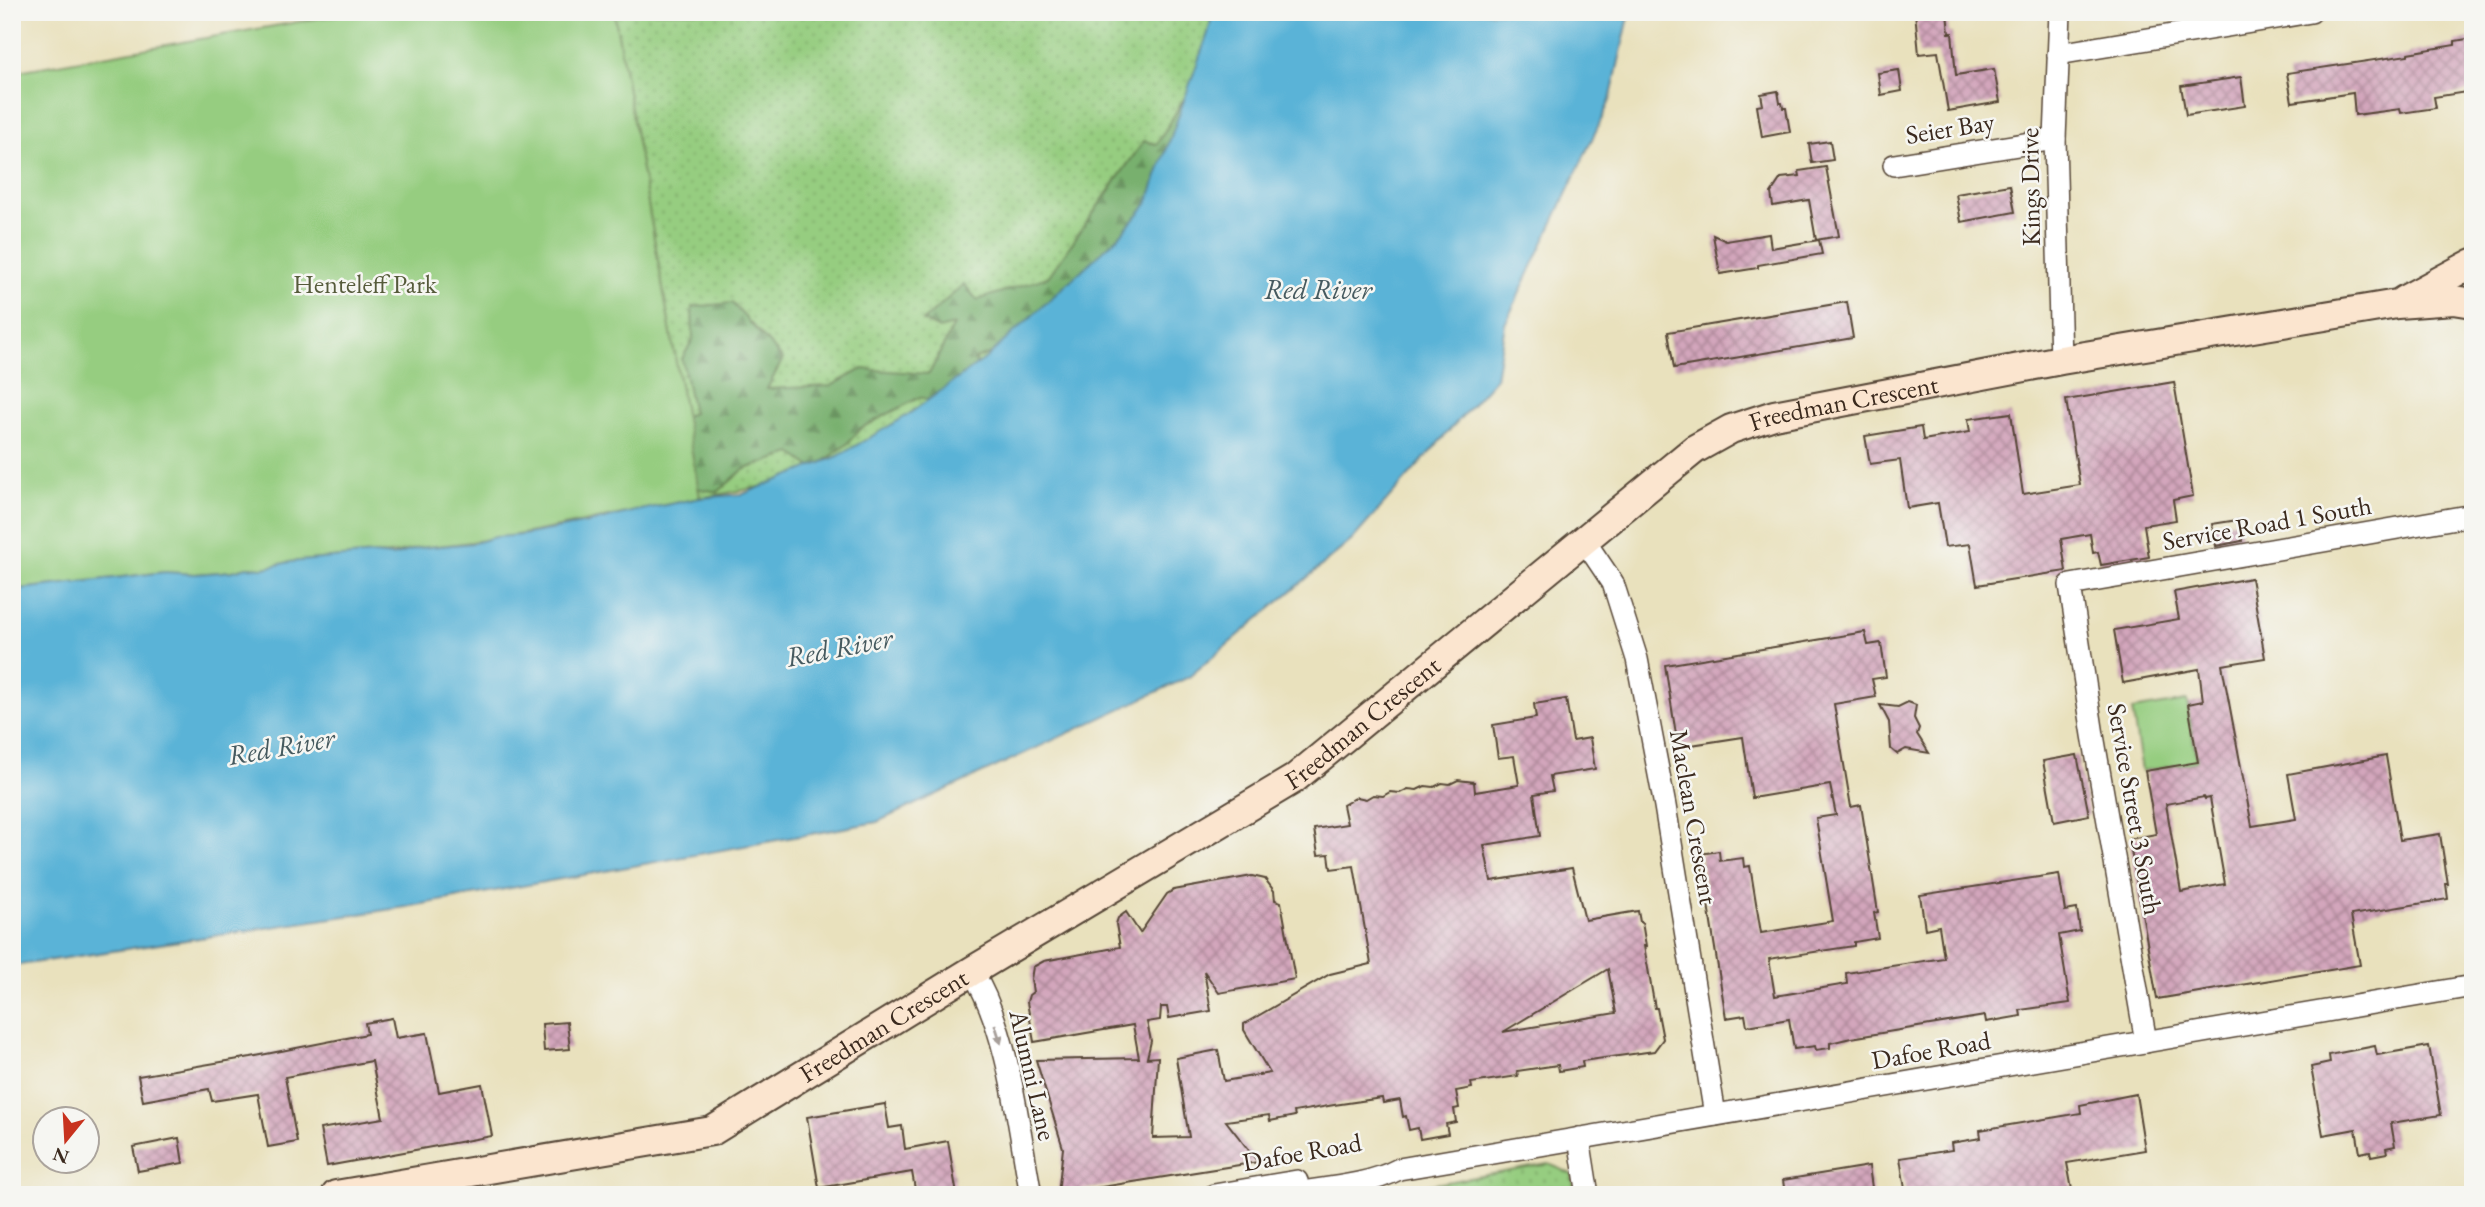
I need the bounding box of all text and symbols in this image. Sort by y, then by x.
street label: Seier Bay [1903,104,1997,152]
street label: Kings Drive [2012,128,2048,246]
park label: Henteleff Park [293,267,438,301]
water label: Red River [1264,271,1373,307]
street label: Freedman Crescent [1745,367,1941,439]
street label: Service Road 1 South [2160,488,2374,558]
water label: Red River [783,619,897,675]
street label: Freedman Crescent [1279,649,1447,798]
street label: Service Street 3 South [2100,701,2170,917]
water label: Red River [225,719,339,773]
street label: Maclean Crescent [1662,727,1726,907]
street label: Freedman Crescent [793,960,974,1090]
street label: Alumni Lane [1001,1005,1065,1144]
one-way arrow [993,1023,1003,1044]
street label: Dafoe Road [1869,1023,1994,1077]
north arrow [32,1106,102,1176]
street label: Dafoe Road [1240,1125,1365,1179]
text: N [49,1141,72,1170]

